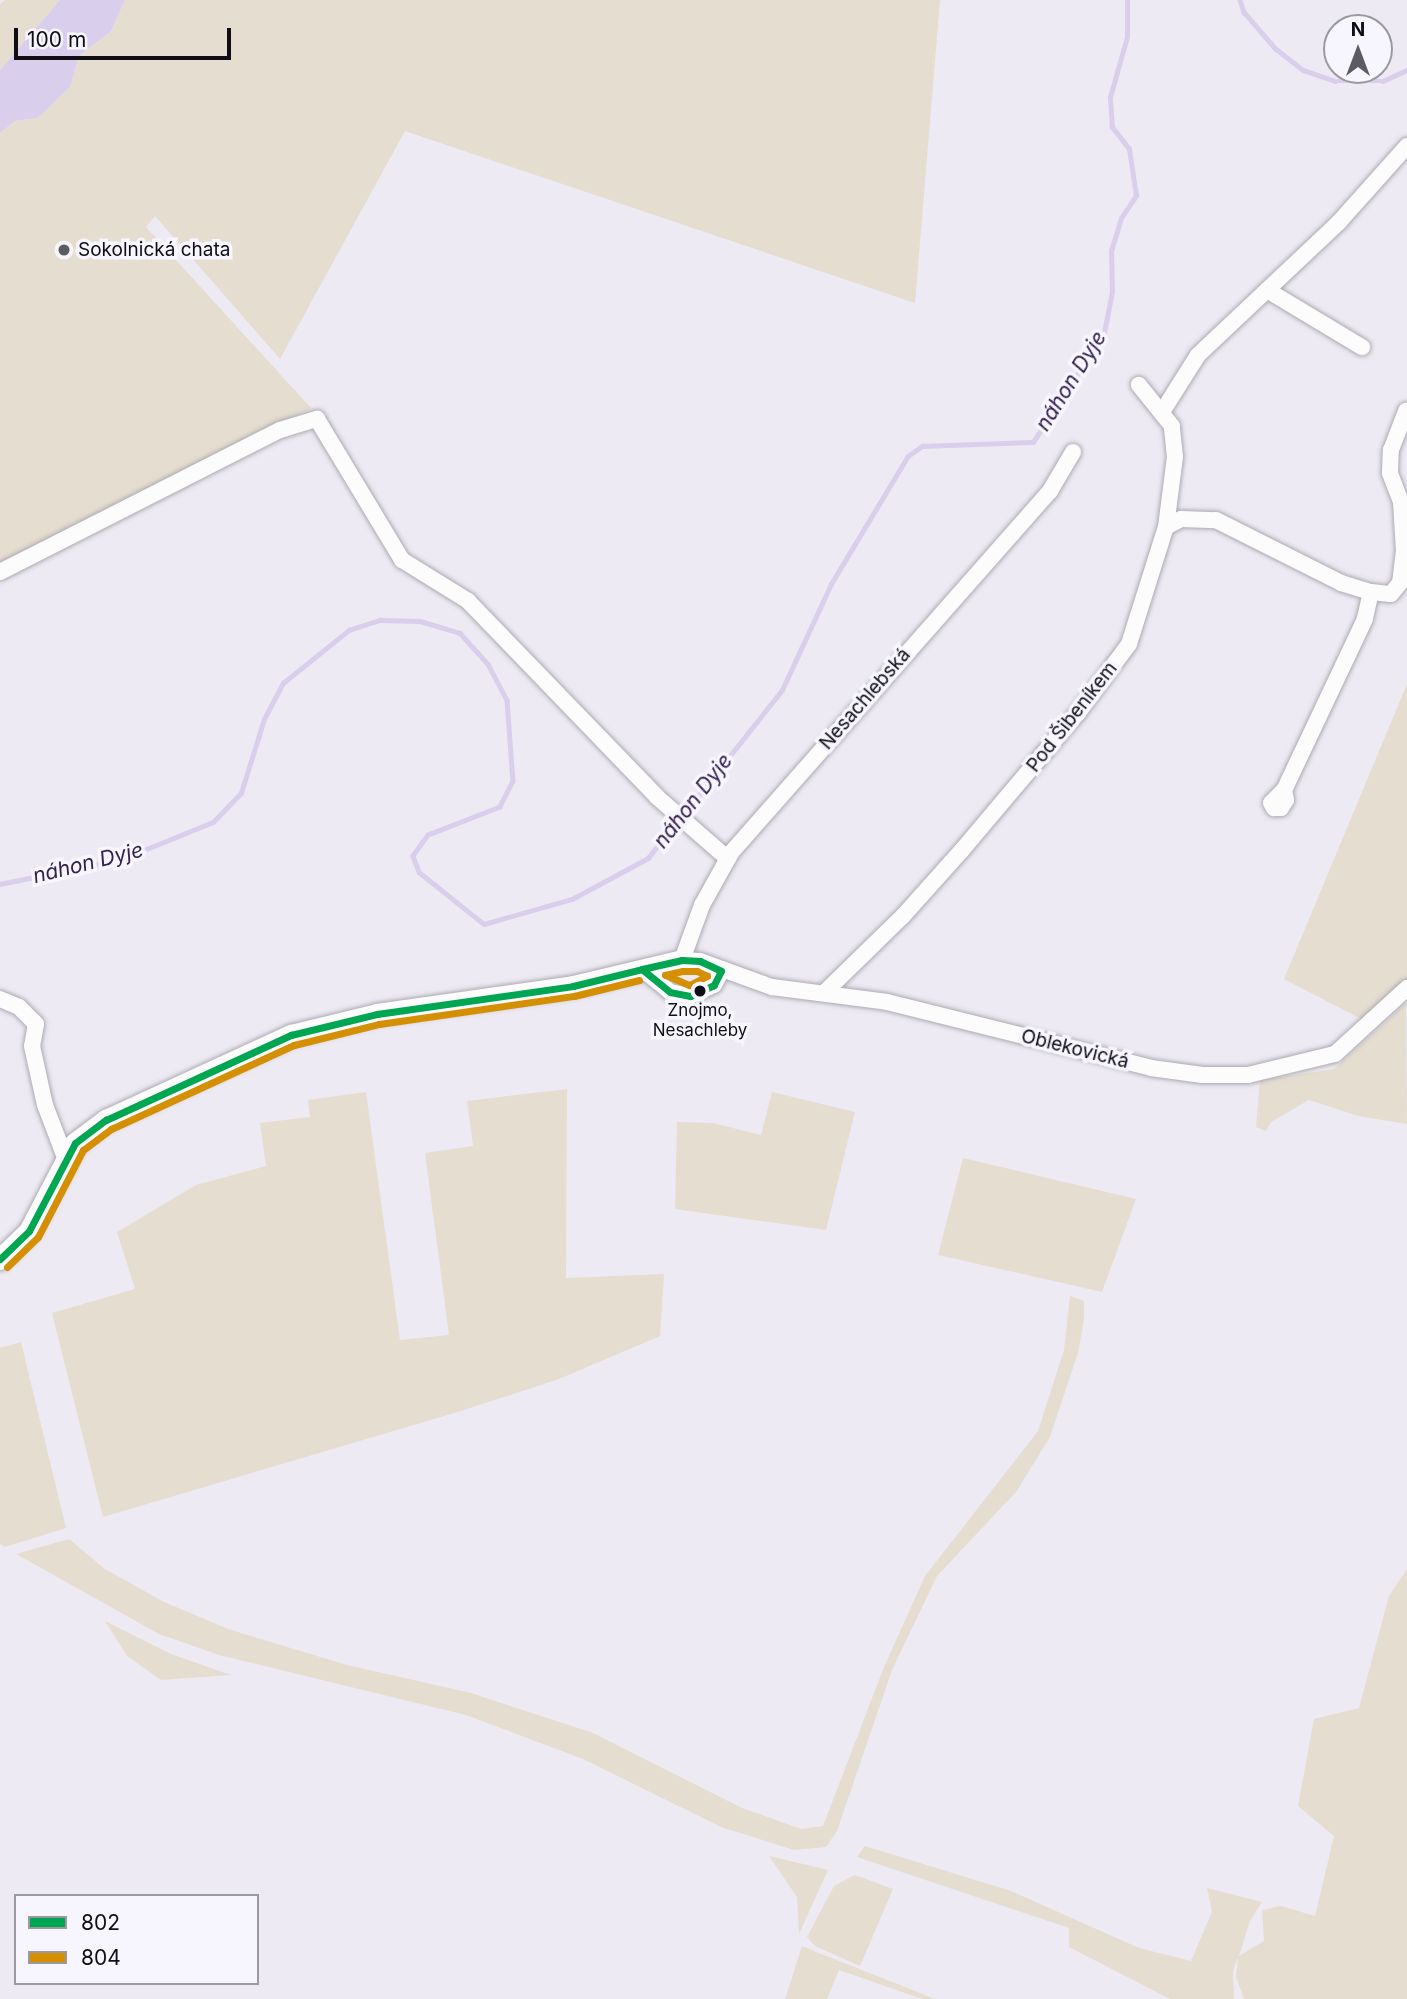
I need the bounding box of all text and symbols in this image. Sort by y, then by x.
scale bar [18,14,234,58]
north arrow [1323,14,1393,84]
text: N [1351,18,1365,41]
text: 100 m [27,27,86,52]
place label: Sokolnická chata [78,239,230,261]
marker: Sokolnická chata [56,242,72,258]
water label: náhon Dyje [1030,327,1112,435]
street label: Nesachlebská [815,644,915,754]
street label: Pod Šibeníkem [1022,657,1122,777]
water label: náhon Dyje [648,749,738,853]
water label: náhon Dyje [30,837,146,889]
marker: Znojmo, Nesachleby [693,984,707,998]
place label: Znojmo, Nesachleby [653,1001,747,1041]
street label: Oblekovická [1019,1025,1131,1073]
legend [14,1894,259,1985]
text: 802 [81,1910,120,1935]
text: 804 [81,1945,121,1970]

